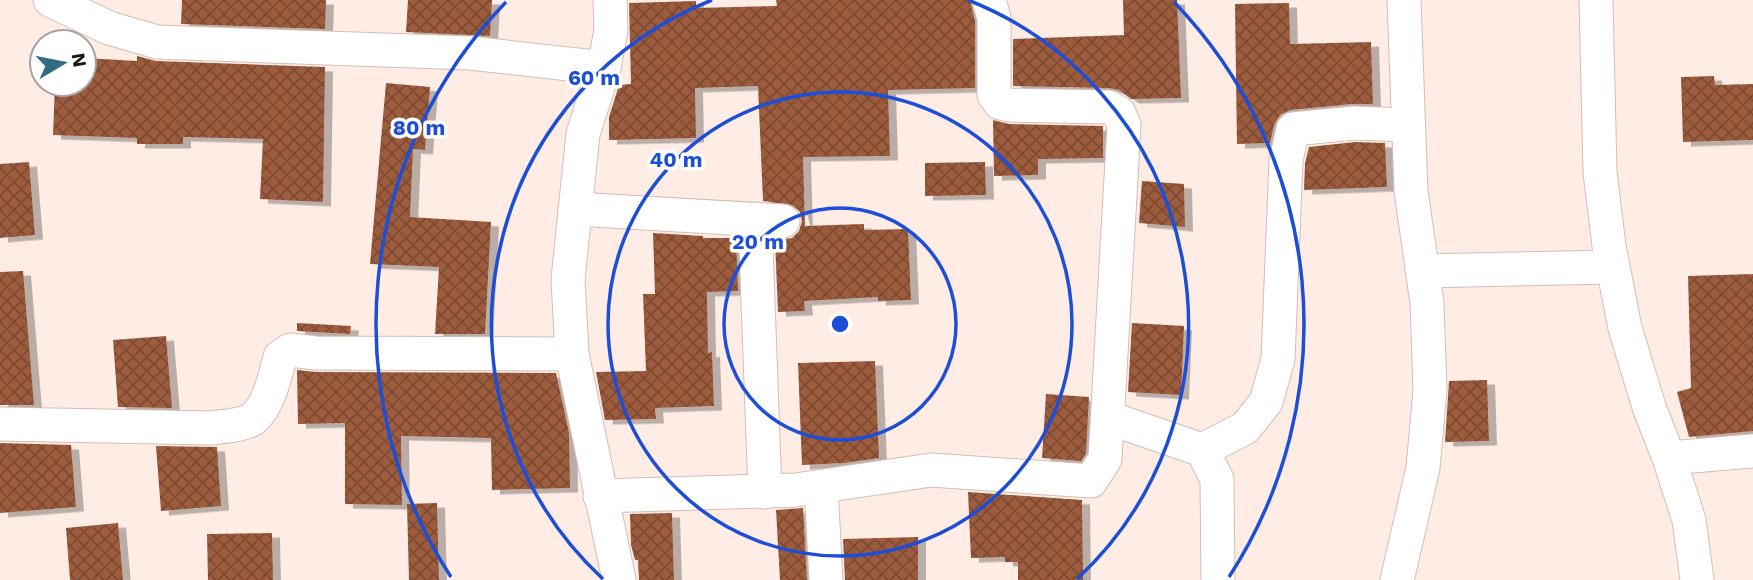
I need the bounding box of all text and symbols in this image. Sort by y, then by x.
north arrow [28,28,98,98]
text: N [67,51,92,69]
text: 60 m [568,65,620,90]
text: 80 m [393,115,445,140]
text: 40 m [650,147,702,172]
text: 20 m [732,229,784,254]
centre of rings [828,312,852,336]

